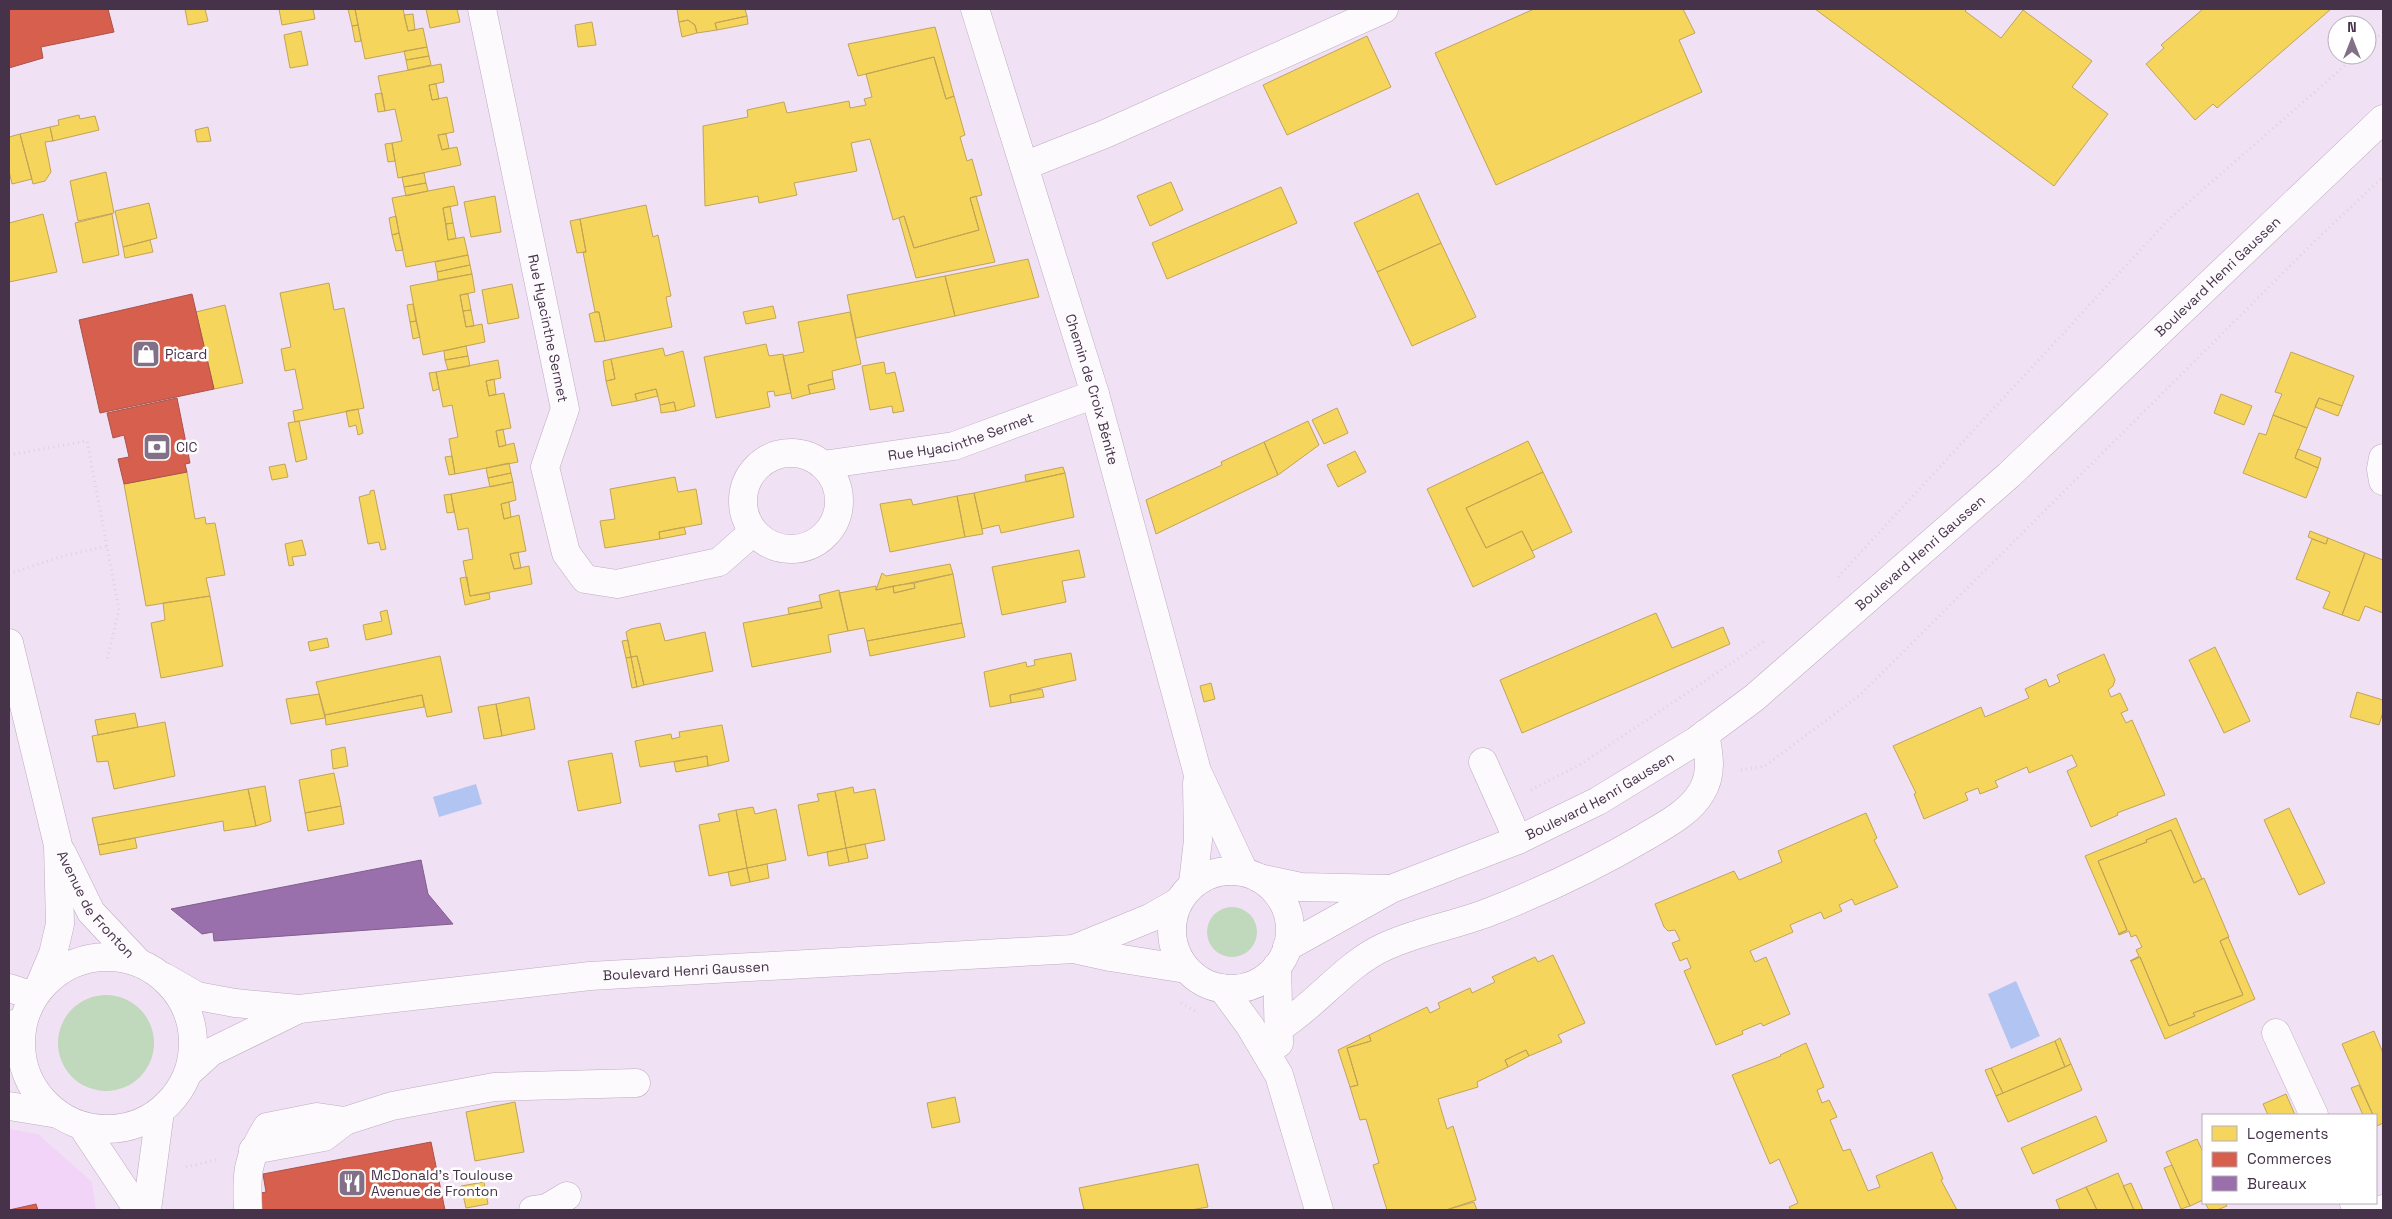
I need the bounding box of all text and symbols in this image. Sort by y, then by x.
north arrow [2327,15,2377,65]
text: N [2347,18,2357,36]
street label: Boulevard Henri Gaussen [2151,212,2284,341]
street label: Rue Hyacinthe Sermet [524,253,572,404]
street label: Chemin de Croix Bénite [1062,312,1123,467]
shop icon: Picard [131,339,161,369]
place label: Picard [165,345,207,363]
street label: Rue Hyacinthe Sermet [887,408,1036,464]
bank icon: CIC [142,432,172,462]
place label: CIC [176,438,197,456]
street label: Boulevard Henri Gaussen [1851,491,1989,614]
street label: Boulevard Henri Gaussen [1522,748,1677,844]
street label: Avenue de Fronton [53,848,139,962]
street label: Boulevard Henri Gaussen [602,957,770,984]
legend [2202,1114,2377,1204]
text: Logements [2247,1124,2329,1143]
text: Commerces [2247,1149,2332,1168]
place label: McDonald's Toulouse Avenue de Fronton [371,1166,513,1200]
restaurant icon: McDonald's Toulouse Avenue de Fronton [337,1168,367,1198]
text: Bureaux [2247,1174,2307,1193]

